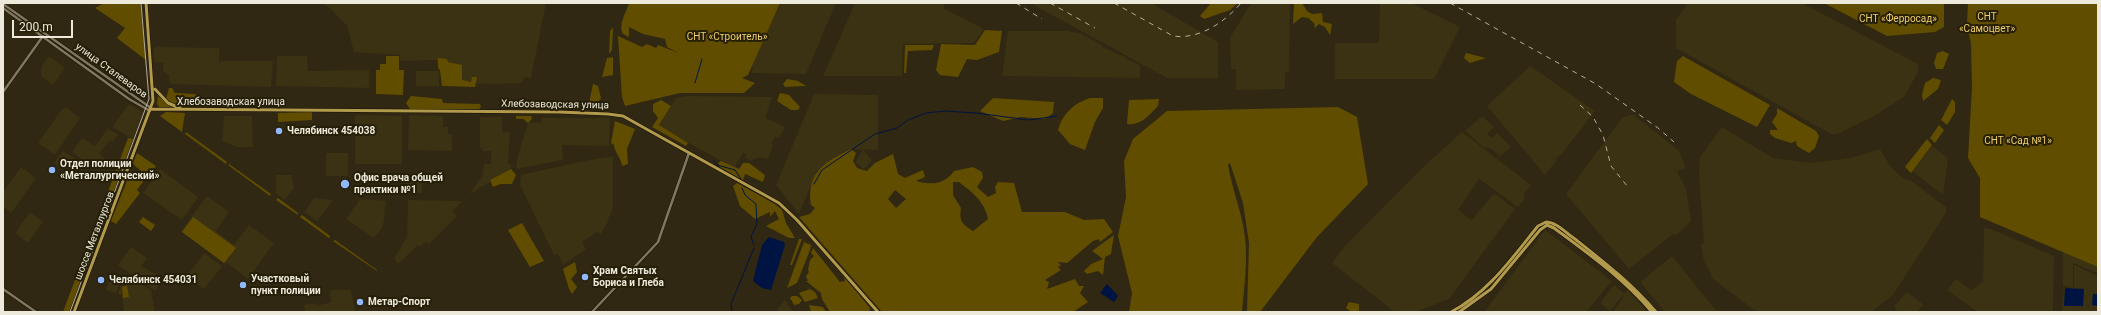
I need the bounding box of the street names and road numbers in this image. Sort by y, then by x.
street label: улица Сталеваров [73,41,149,101]
street label: Хлебозаводская улица [177,96,285,108]
street label: Хлебозаводская улица [501,98,609,112]
street label: шоссе Металлургов [73,190,117,282]

